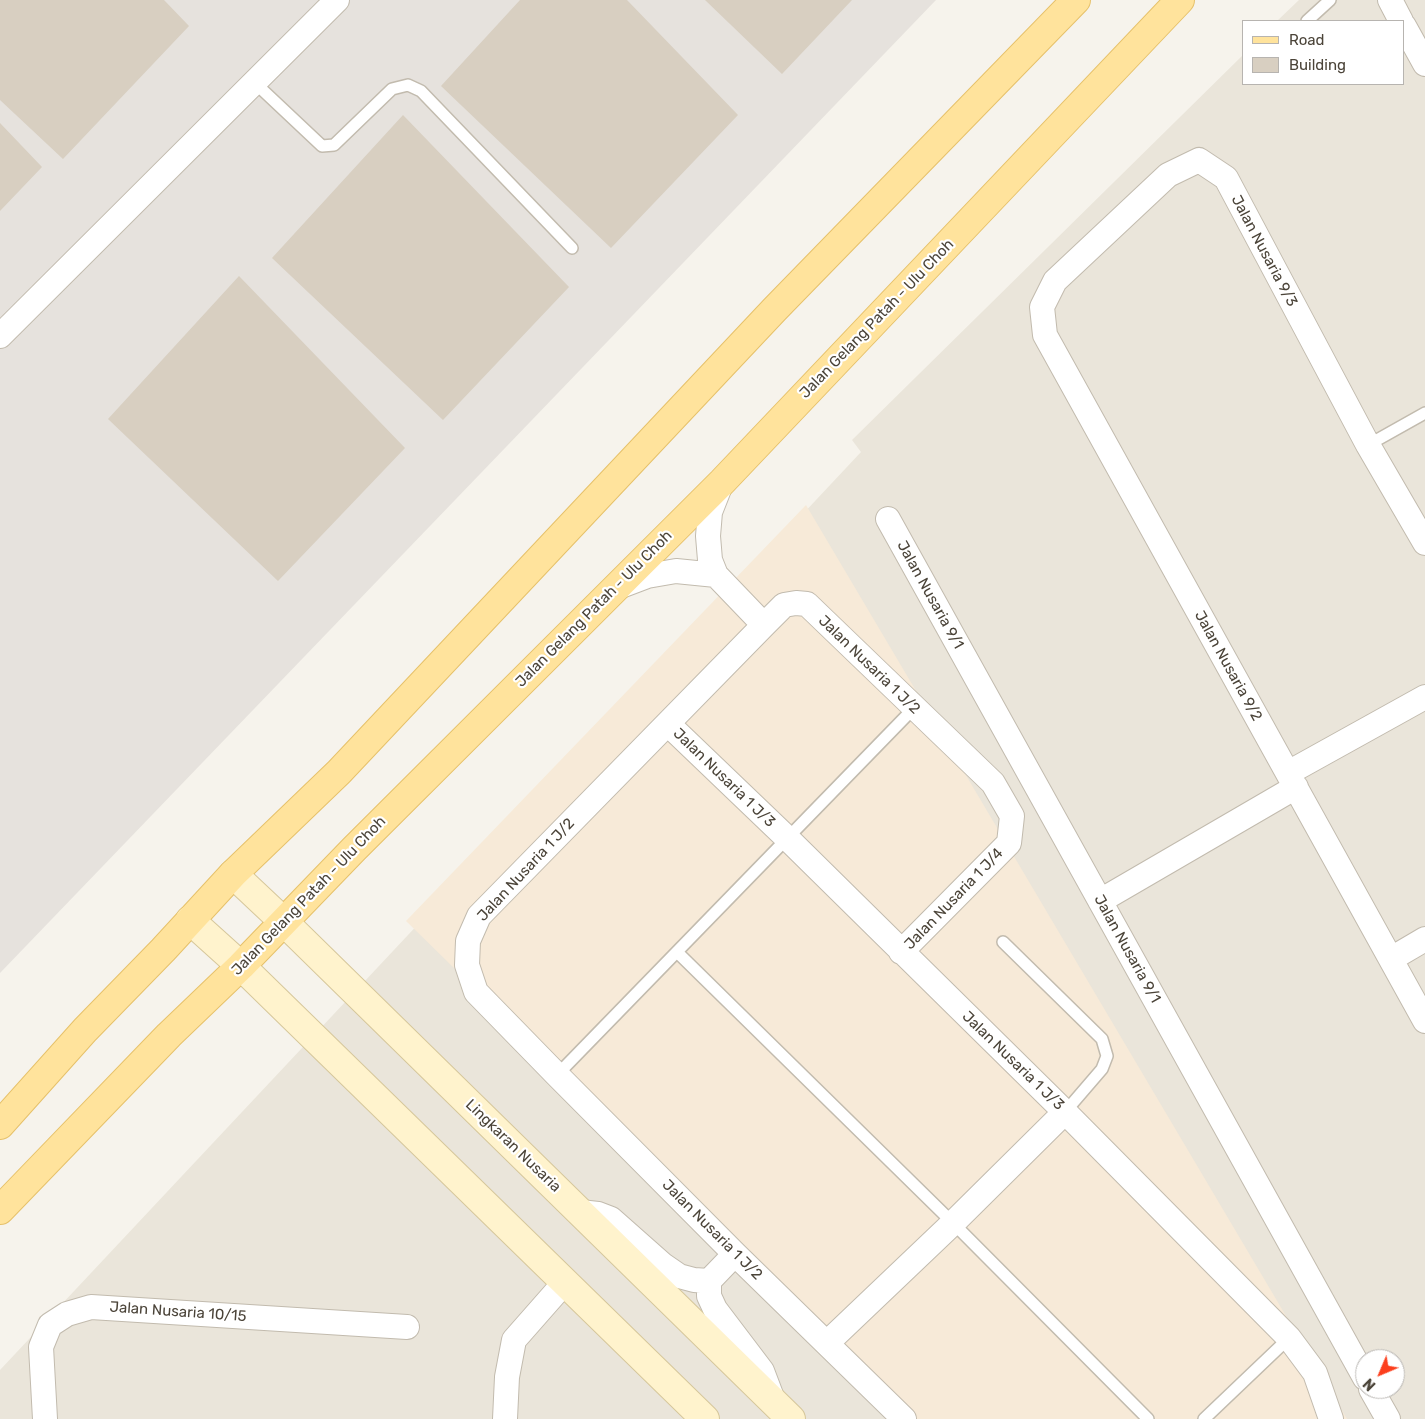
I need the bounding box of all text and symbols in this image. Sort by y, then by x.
legend [1242,20,1405,85]
text: Road [1289,31,1325,49]
text: Building [1289,56,1346,74]
street label: Jalan Nusaria 9/3 [1227,192,1301,310]
street label: Jalan Gelang Patah - Ulu Choh [796,236,958,402]
street label: Jalan Gelang Patah - Ulu Choh [512,527,676,691]
street label: Jalan Nusaria 9/1 [893,538,967,652]
street label: Jalan Nusaria 9/2 [1190,608,1266,724]
street label: Jalan Nusaria 1 J/2 [814,612,924,718]
street label: Jalan Nusaria 1 J/3 [669,725,779,831]
street label: Jalan Gelang Patah - Ulu Choh [228,813,390,979]
street label: Jalan Nusaria 1 J/2 [474,815,578,925]
street label: Jalan Nusaria 1 J/4 [901,845,1007,953]
street label: Jalan Nusaria 9/1 [1090,892,1164,1006]
street label: Jalan Nusaria 1 J/3 [958,1008,1068,1114]
street label: Lingkaran Nusaria [462,1096,564,1196]
street label: Jalan Nusaria 1 J/2 [658,1176,766,1284]
street label: Jalan Nusaria 10/15 [109,1298,247,1326]
north arrow [1355,1349,1405,1399]
text: N [1360,1375,1379,1394]

